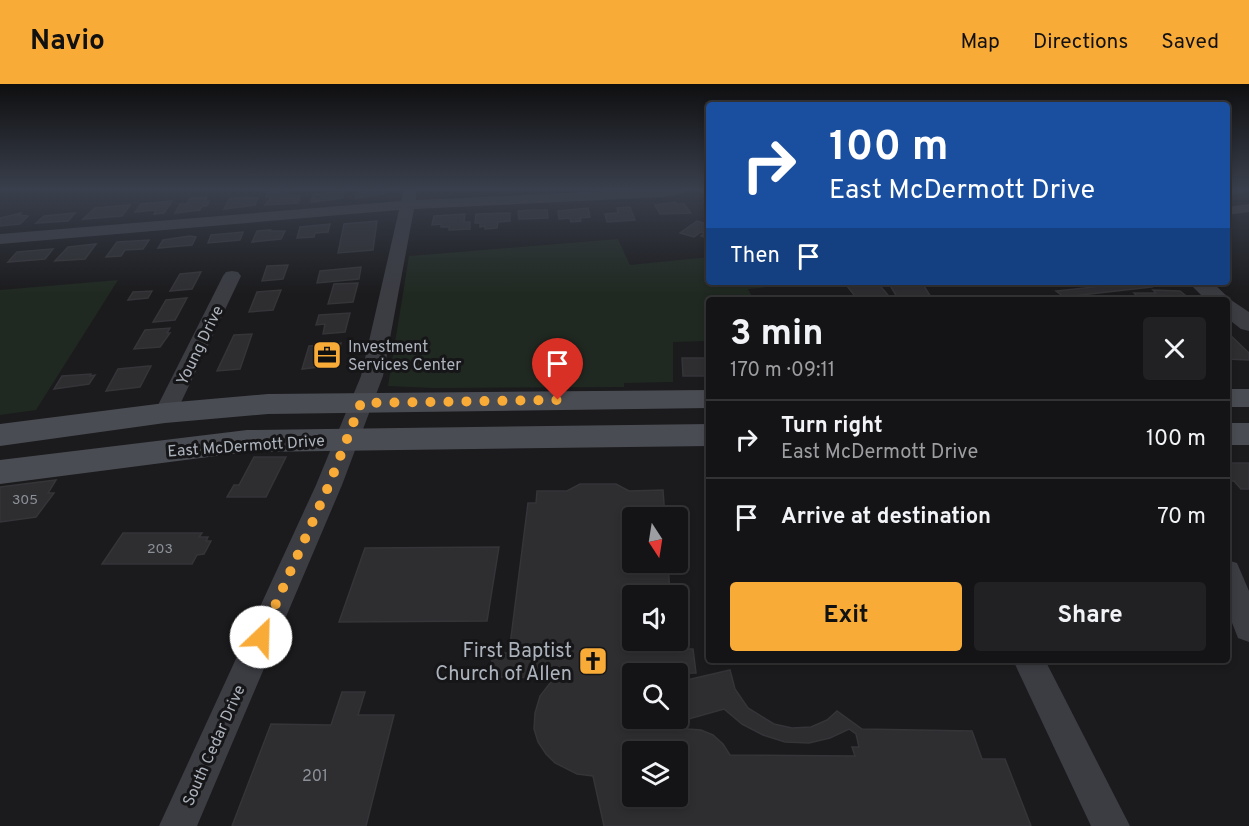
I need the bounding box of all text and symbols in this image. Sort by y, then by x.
text: Navio [30,24,105,60]
text: Map [960,29,1000,56]
text: Directions [1033,29,1128,56]
text: Saved [1161,29,1219,56]
text: 100 m [829,122,948,175]
icon: right [730,126,808,204]
text: East McDermott Drive [829,174,1095,208]
icon: arrive [792,240,825,273]
text: Then [730,243,780,270]
street label: Young Drive [173,303,229,389]
text: 3 min [730,312,824,358]
button: close [1143,317,1206,380]
place label: Investment Services Center [348,338,461,376]
pin [532,338,583,400]
office icon: Investment Services Center [311,339,343,371]
icon: arrive [541,347,574,380]
text: 170 m · 09:11 [730,358,835,384]
text: Turn right [781,413,883,440]
icon: right [730,423,763,456]
text: 100 m [1146,426,1206,453]
street label: East McDermott Drive [167,432,326,462]
text: East McDermott Drive [781,440,978,466]
house number: 305 [12,492,38,509]
icon: arrive [730,501,763,534]
text: Arrive at destination [781,504,991,531]
text: 70 m [1157,504,1206,531]
north arrow [622,507,688,573]
map controls [622,507,688,807]
house number: 203 [147,541,173,558]
button: Exit [730,582,962,651]
button: Share [974,582,1206,651]
button: sound [622,585,688,651]
position arrow [229,605,293,669]
place label: First Baptist Church of Allen [435,639,572,688]
church icon: First Baptist Church of Allen [577,645,609,677]
button: search [622,663,688,729]
street label: South Cedar Drive [179,682,251,810]
button: layers [622,741,688,807]
house number: 201 [302,767,328,787]

